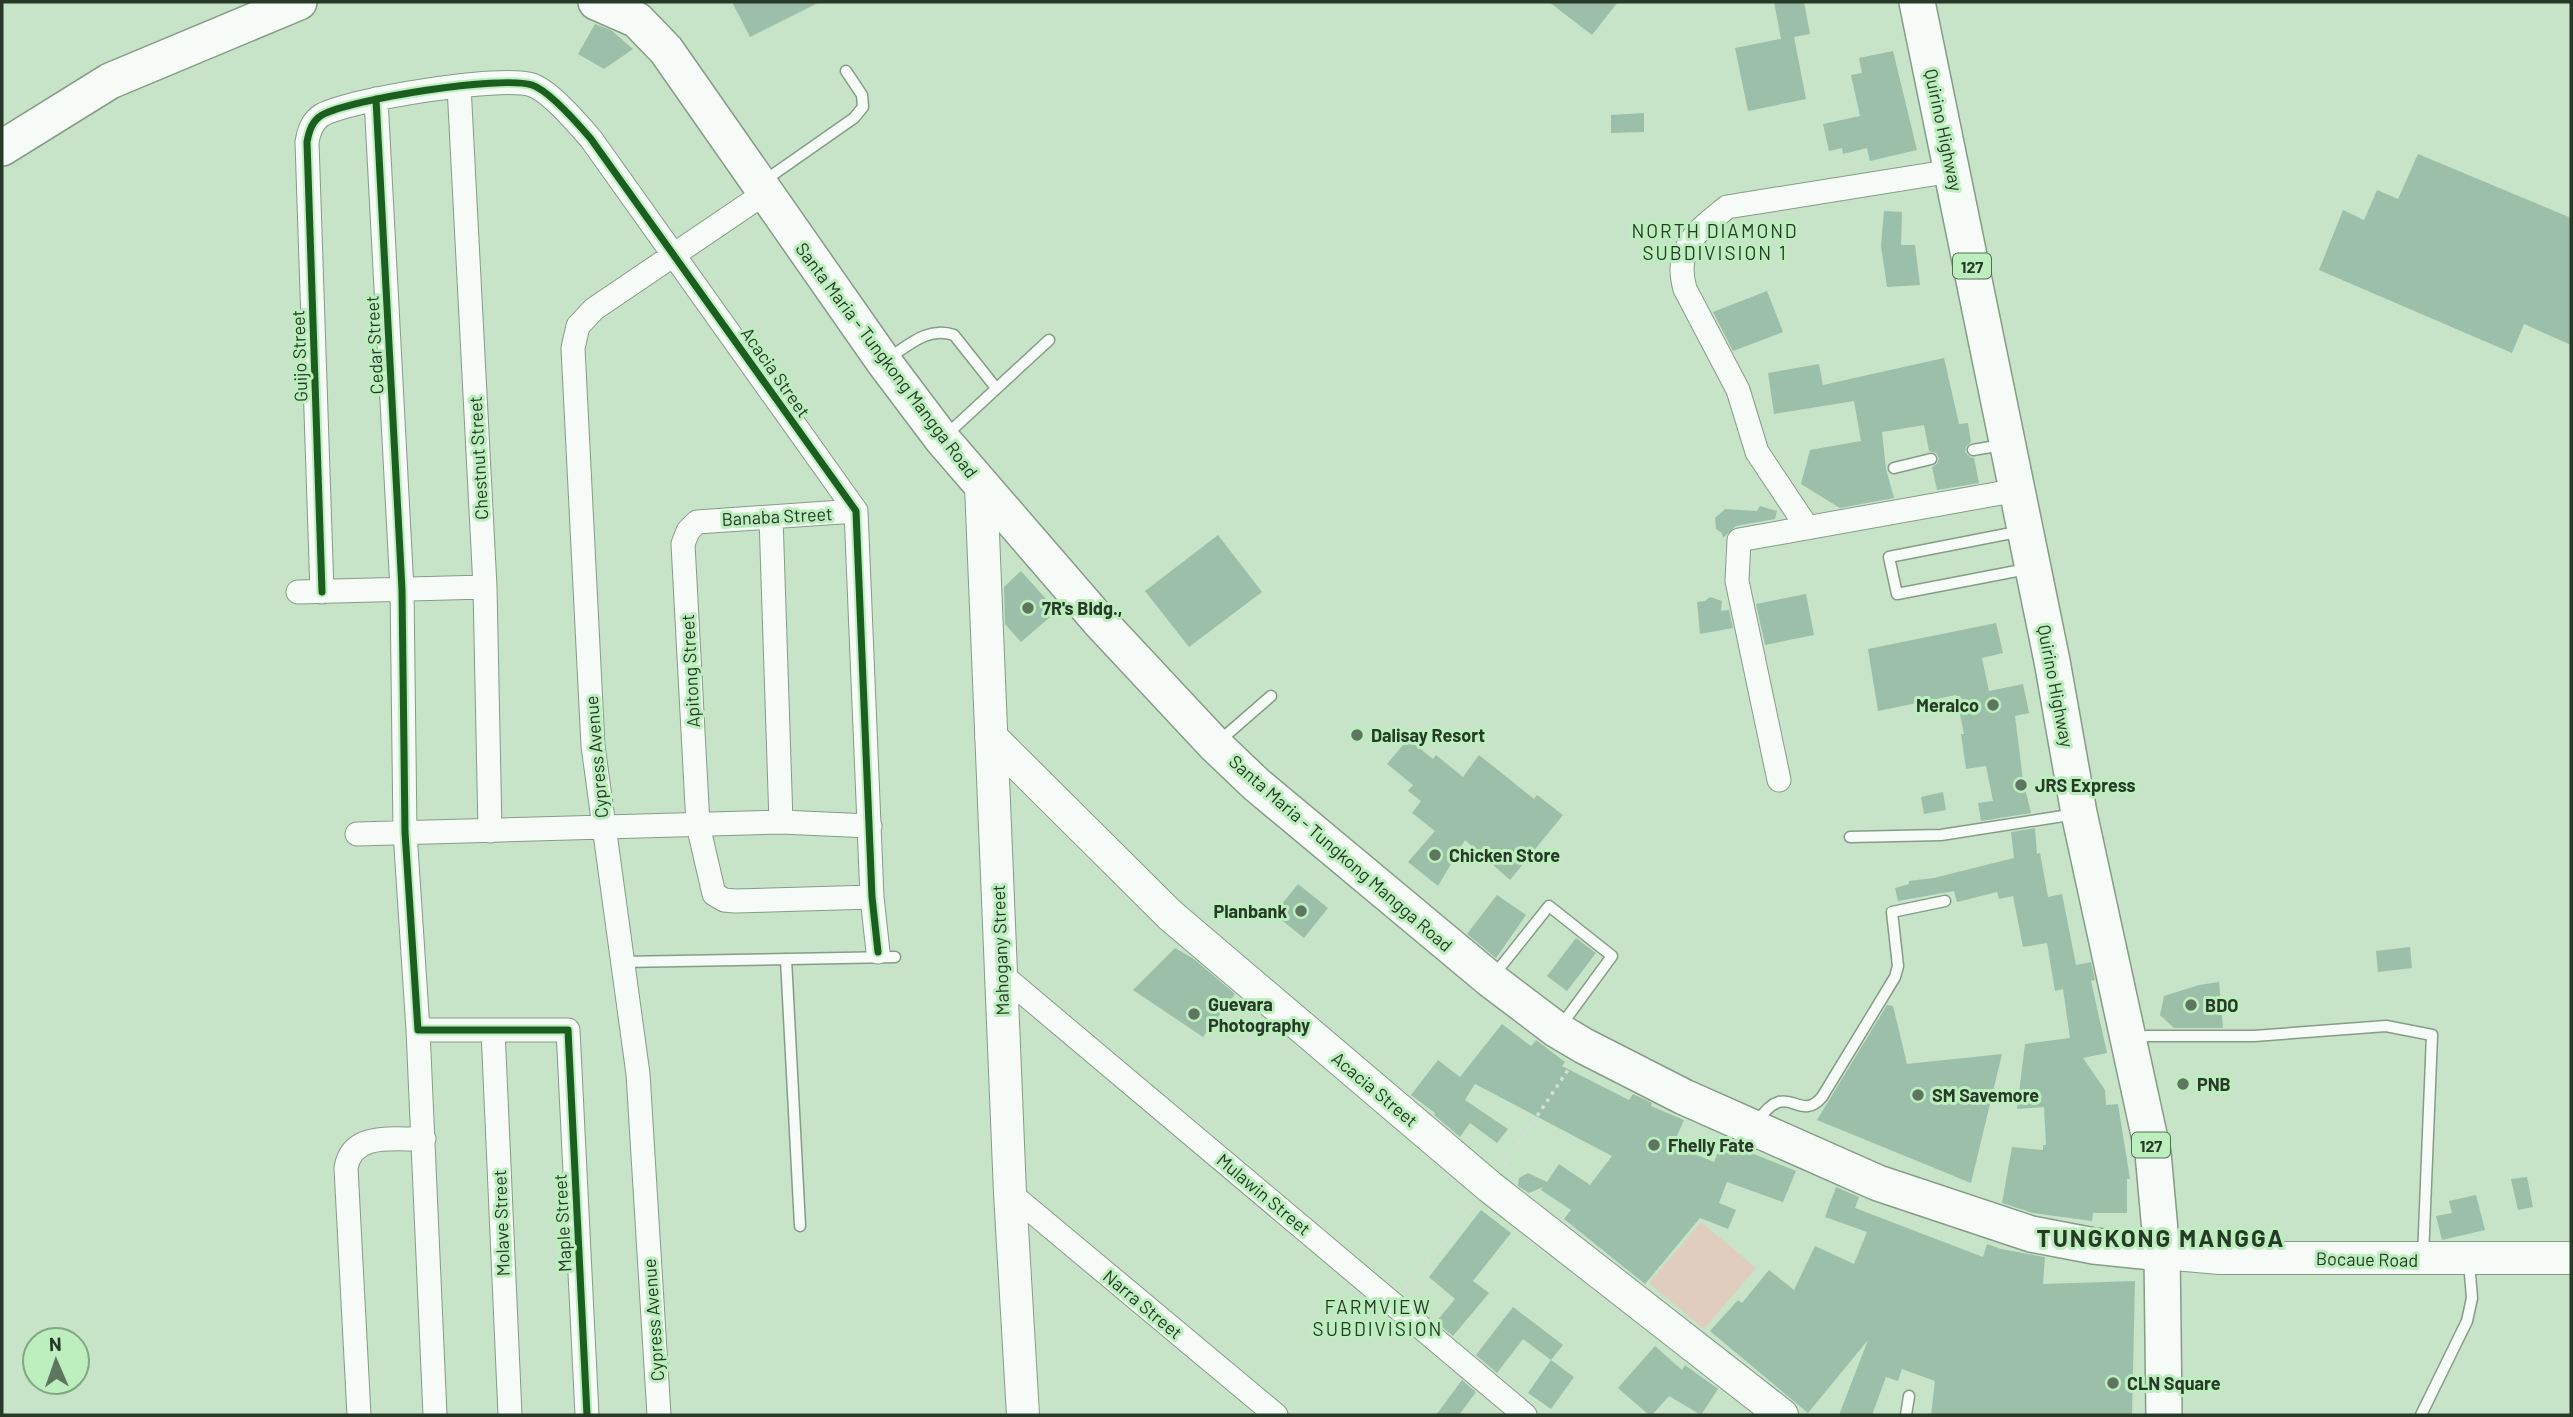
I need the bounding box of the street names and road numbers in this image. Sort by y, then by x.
street label: Quirino Highway [1920,67,1968,193]
street label: Santa Maria - Tungkong Mangga Road [791,238,983,482]
road number: 127 [1953,254,1991,278]
street label: Cedar Street [360,295,388,395]
street label: Guijo Street [286,310,312,402]
street label: Acacia Street [737,323,815,421]
street label: Chestnut Street [464,396,492,520]
street label: Banaba Street [721,502,833,530]
street label: Apitong Street [676,614,704,728]
street label: Quirino Highway [2033,623,2079,749]
street label: Cypress Avenue [580,695,612,819]
street label: Santa Maria - Tungkong Mangga Road [1225,750,1457,956]
street label: Mahogany Street [987,884,1013,1016]
street label: Acacia Street [1328,1047,1422,1131]
road number: 127 [2132,1133,2170,1158]
street label: Mulawin Street [1213,1148,1315,1240]
street label: Molave Street [488,1169,514,1277]
street label: Maple Street [548,1173,576,1273]
street label: Bocaue Road [2316,1247,2418,1271]
street label: Cypress Avenue [638,1258,668,1382]
street label: Narra Street [1099,1265,1187,1343]

